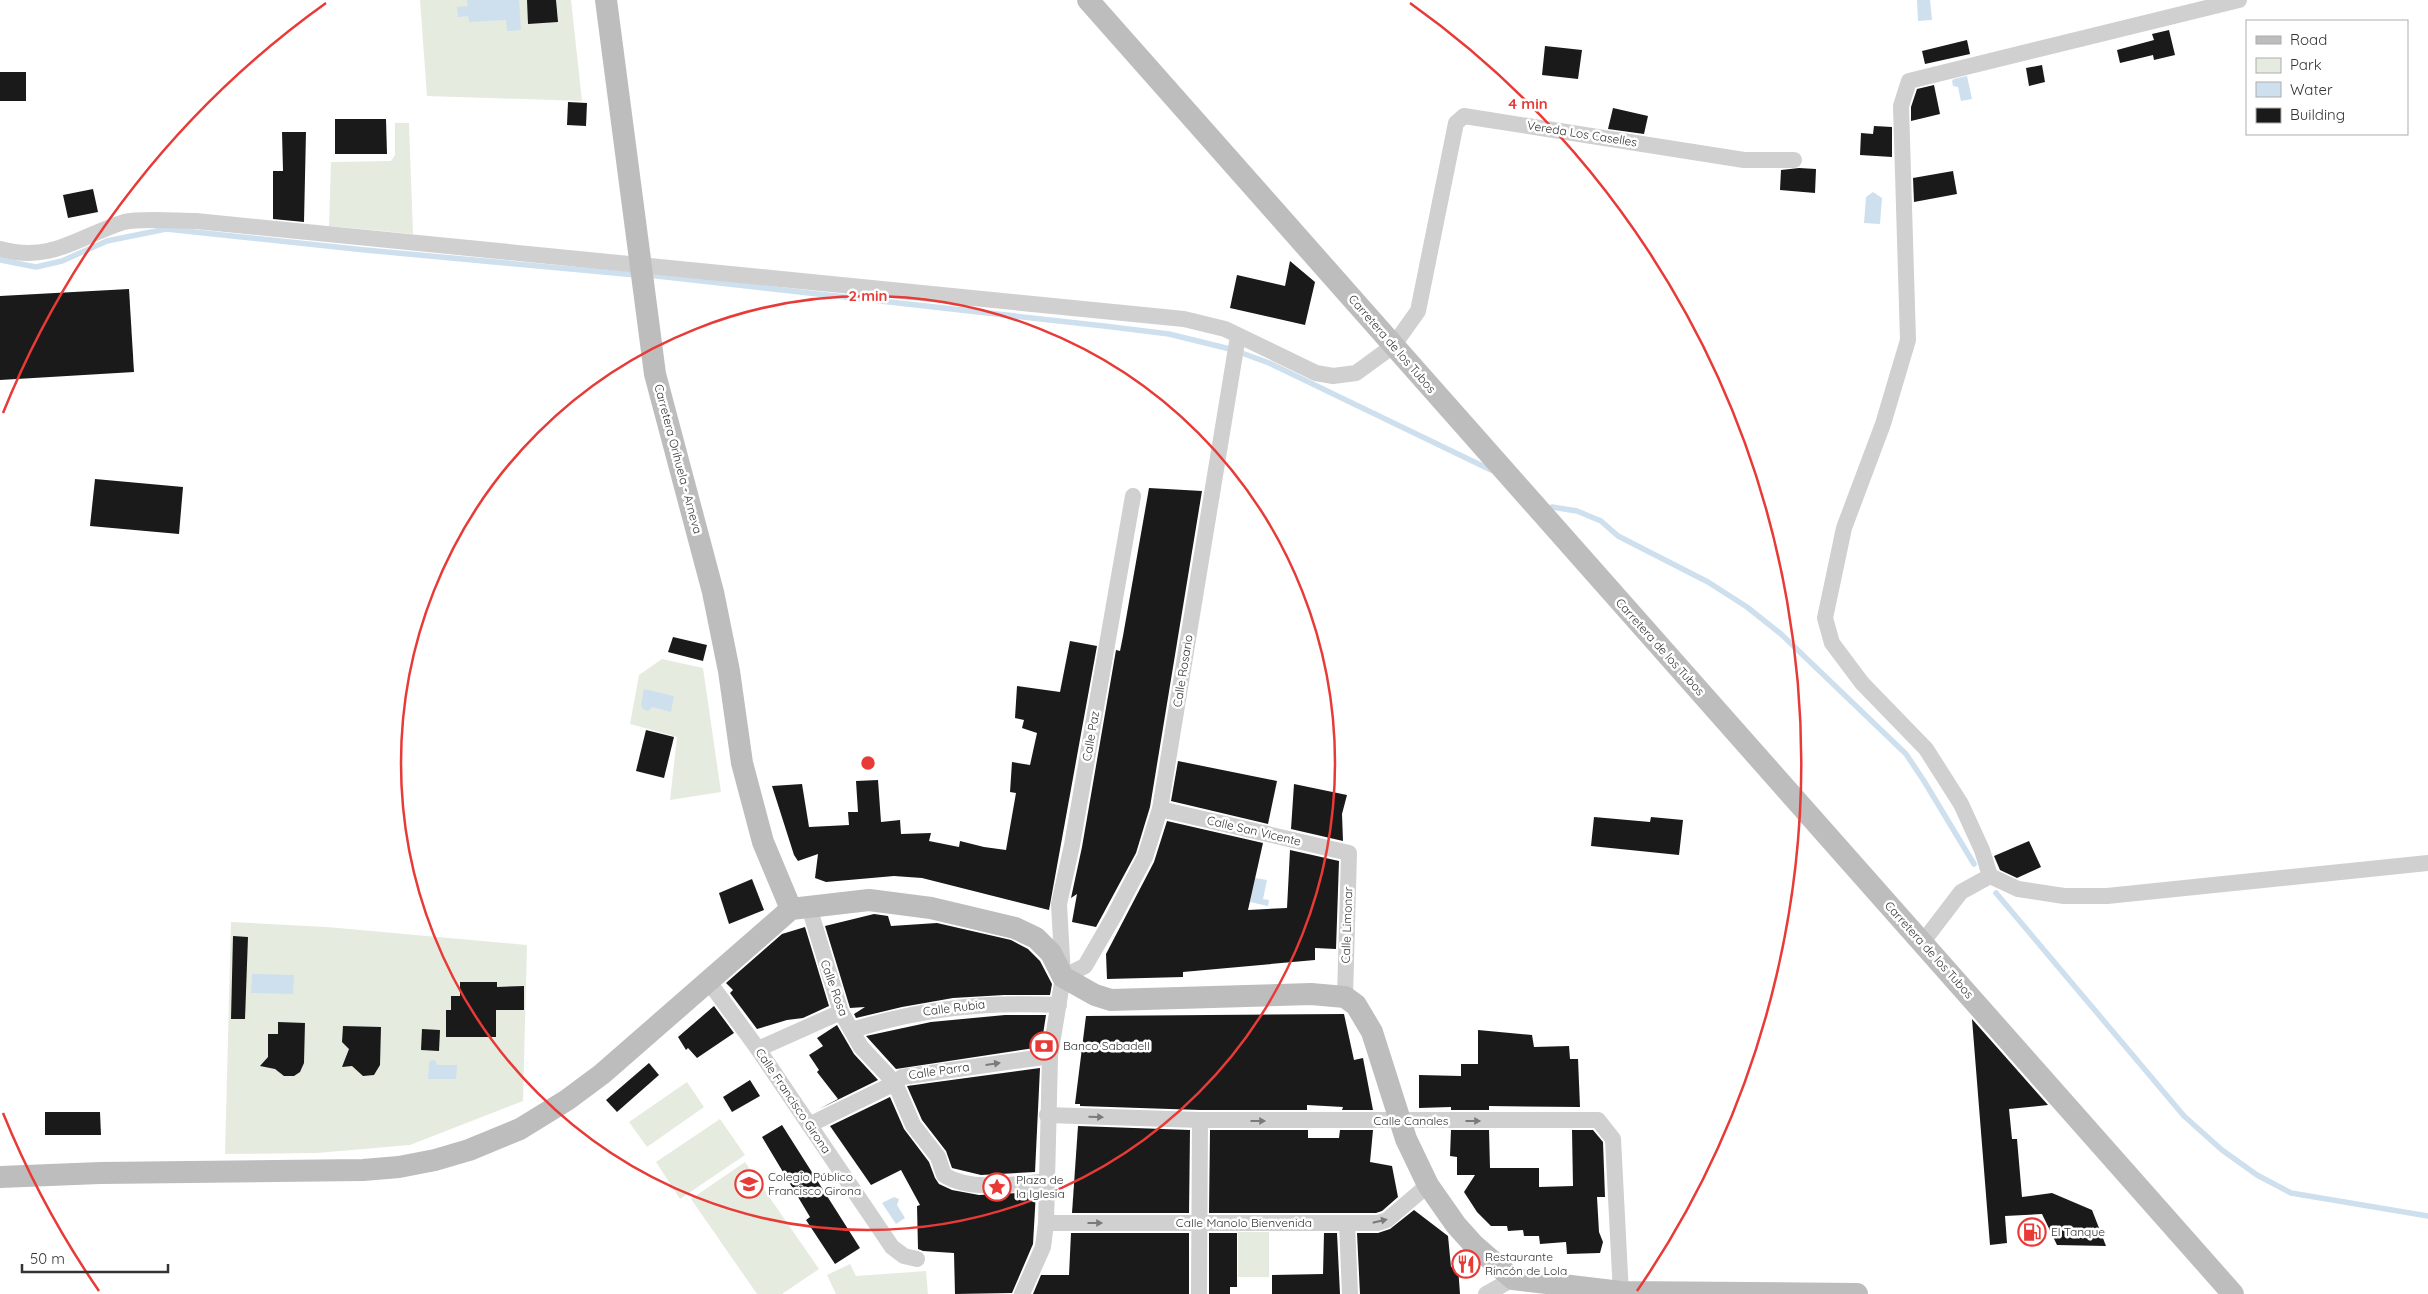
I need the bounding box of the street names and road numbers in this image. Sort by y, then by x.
street label: Vereda Los Caselles [1526,117,1639,150]
street label: Carretera de los Tubos [1346,291,1439,396]
street label: Carretera Orihuela - Arneva [651,382,706,535]
street label: Carretera de los Tubos [1613,595,1708,699]
street label: Calle Rosario [1169,634,1196,708]
street label: Calle Paz [1079,709,1102,762]
street label: Calle San Vicente [1206,812,1303,849]
street label: Calle Limonar [1338,886,1355,963]
street label: Carretera de los Tubos [1882,898,1977,1002]
street label: Calle Rosa [817,958,852,1018]
street label: Calle Rubia [922,996,986,1019]
street label: Calle Francisco Girona [753,1045,834,1156]
street label: Calle Parra [908,1059,970,1082]
street label: Calle Canales [1374,1113,1449,1128]
street label: Calle Manolo Bienvenida [1176,1215,1312,1230]

